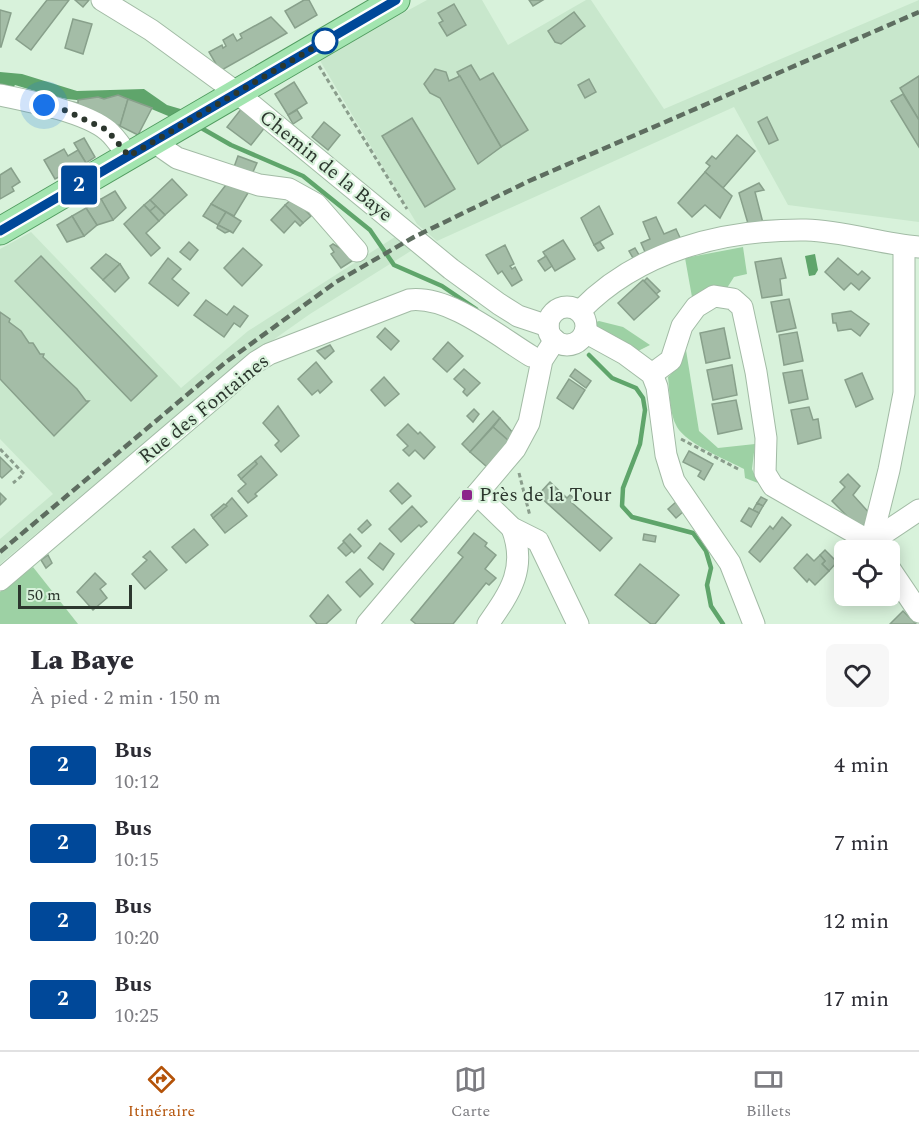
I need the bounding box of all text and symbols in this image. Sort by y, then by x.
unlabelled marker [312,28,338,54]
your location [29,90,59,120]
street label: Chemin de la Baye [253,103,399,229]
line badge: 2 [60,166,98,204]
text: 2 [73,169,85,201]
street label: Rue des Fontaines [132,347,276,471]
place label: Près de la Tour [479,480,612,510]
marker: Près de la Tour [460,488,474,502]
map controls [834,540,900,606]
button: locate [834,540,900,606]
scale bar [18,582,132,610]
text: 50 m [27,583,61,607]
text: La Baye [30,639,134,682]
button: heart [826,644,889,707]
text: À pied · 2 min · 150 m [30,683,221,713]
text: Bus [114,734,152,767]
text: 2 [57,749,69,781]
text: 4 min [834,749,889,782]
text: 10:12 [114,767,159,797]
text: Bus [114,812,152,845]
text: 2 [57,827,69,859]
text: 7 min [834,827,889,860]
text: 10:15 [114,845,159,875]
text: Bus [114,890,152,923]
text: 2 [57,905,69,937]
text: 12 min [823,905,889,938]
text: 10:20 [114,923,159,953]
text: Bus [114,968,152,1001]
text: 2 [57,983,69,1015]
text: 17 min [823,983,889,1016]
text: 10:25 [114,1001,159,1031]
tab: Itinéraire [128,1063,195,1123]
tab: Carte [451,1063,490,1123]
tab: Billets [746,1063,791,1123]

